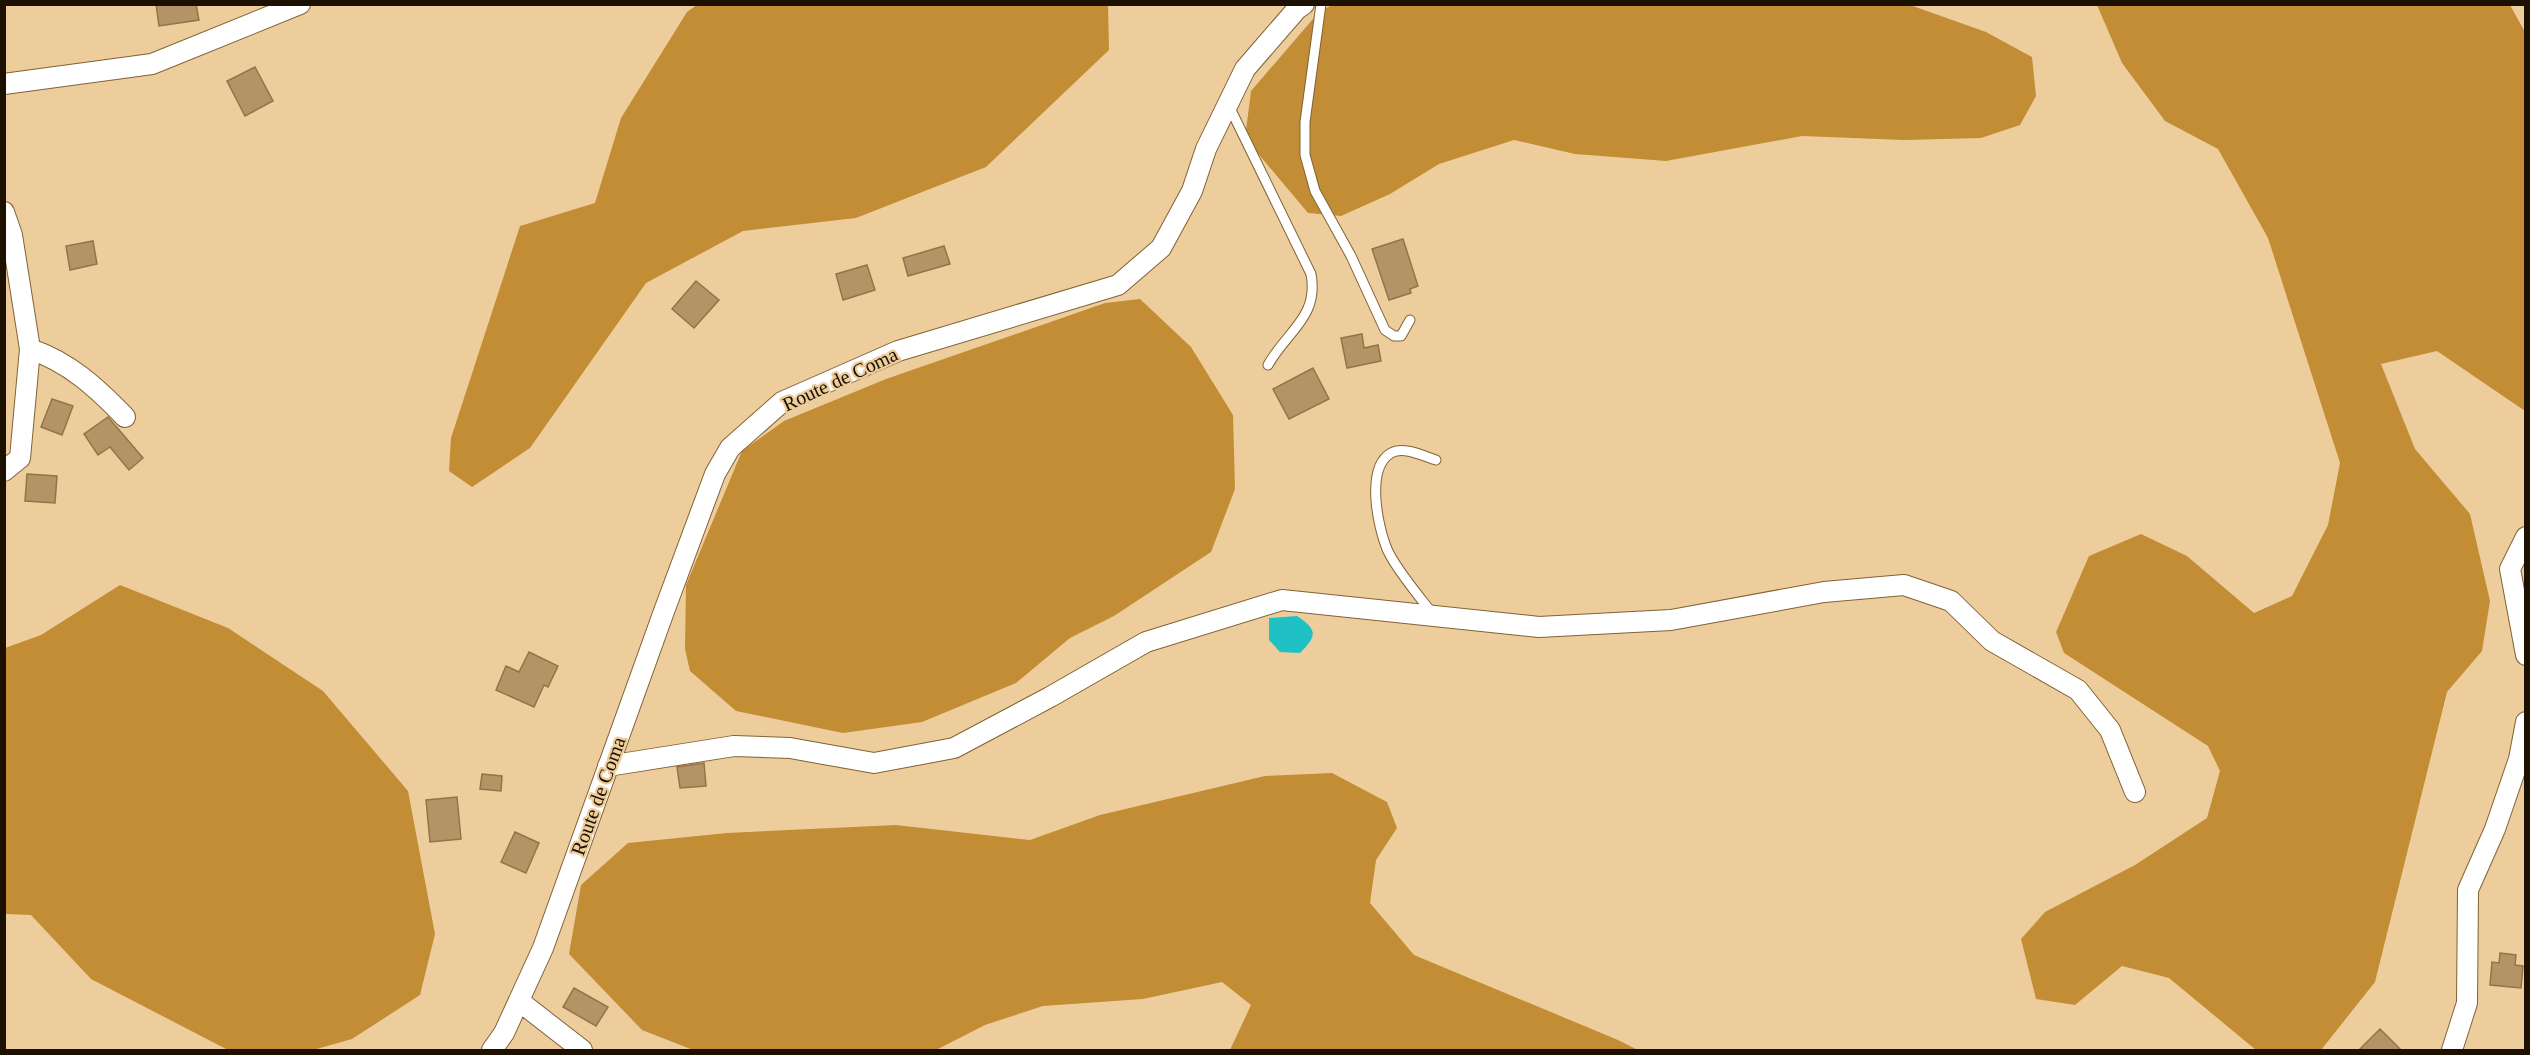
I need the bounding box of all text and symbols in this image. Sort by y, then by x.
street label: Route de Coma [779,343,901,415]
street label: Route de Coma [566,734,630,858]

